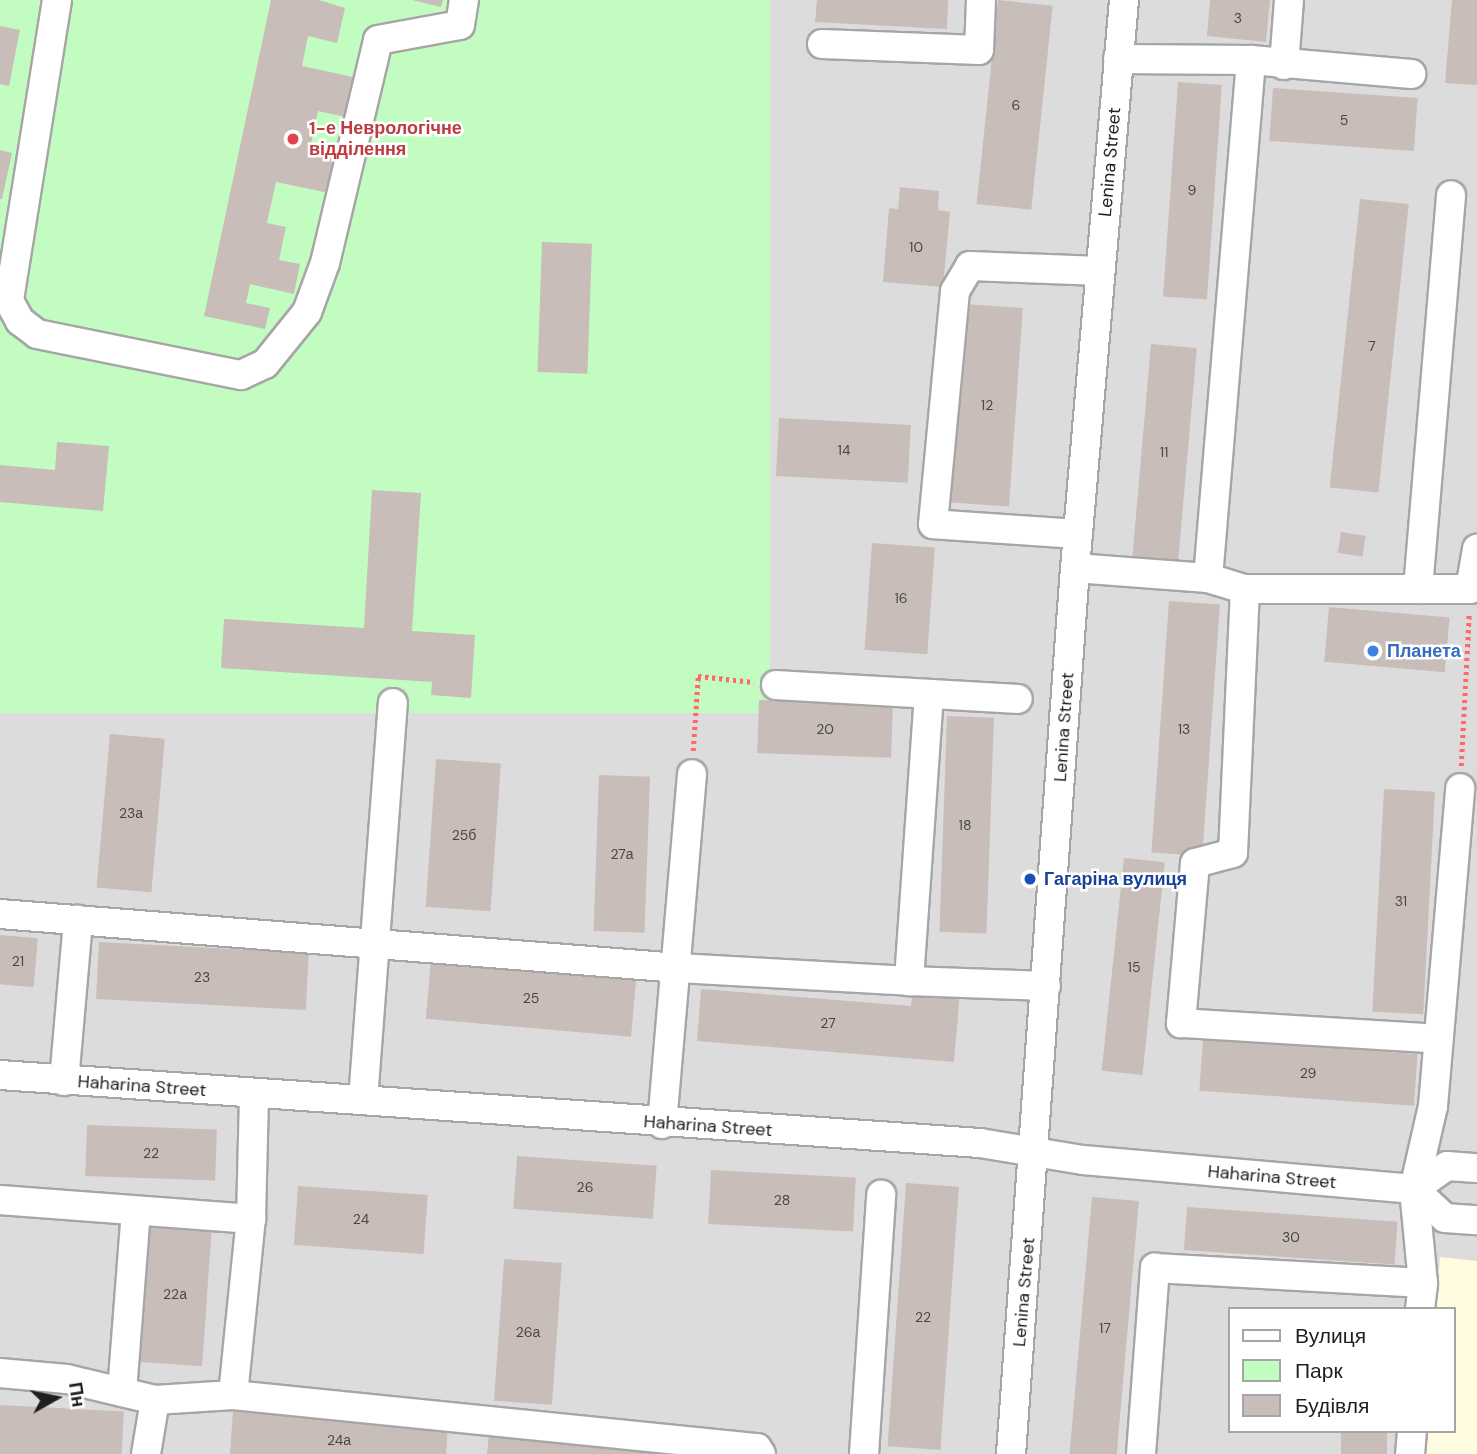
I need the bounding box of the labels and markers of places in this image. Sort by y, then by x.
place label: 1-е Неврологічне відділення [309,118,462,160]
marker: 1-е Неврологічне відділення [283,129,303,149]
place label: Планета [1387,640,1461,662]
marker: Планета [1365,643,1381,659]
place label: Гагаріна вулиця [1044,868,1187,890]
marker: Гагаріна вулиця [1022,871,1038,887]

